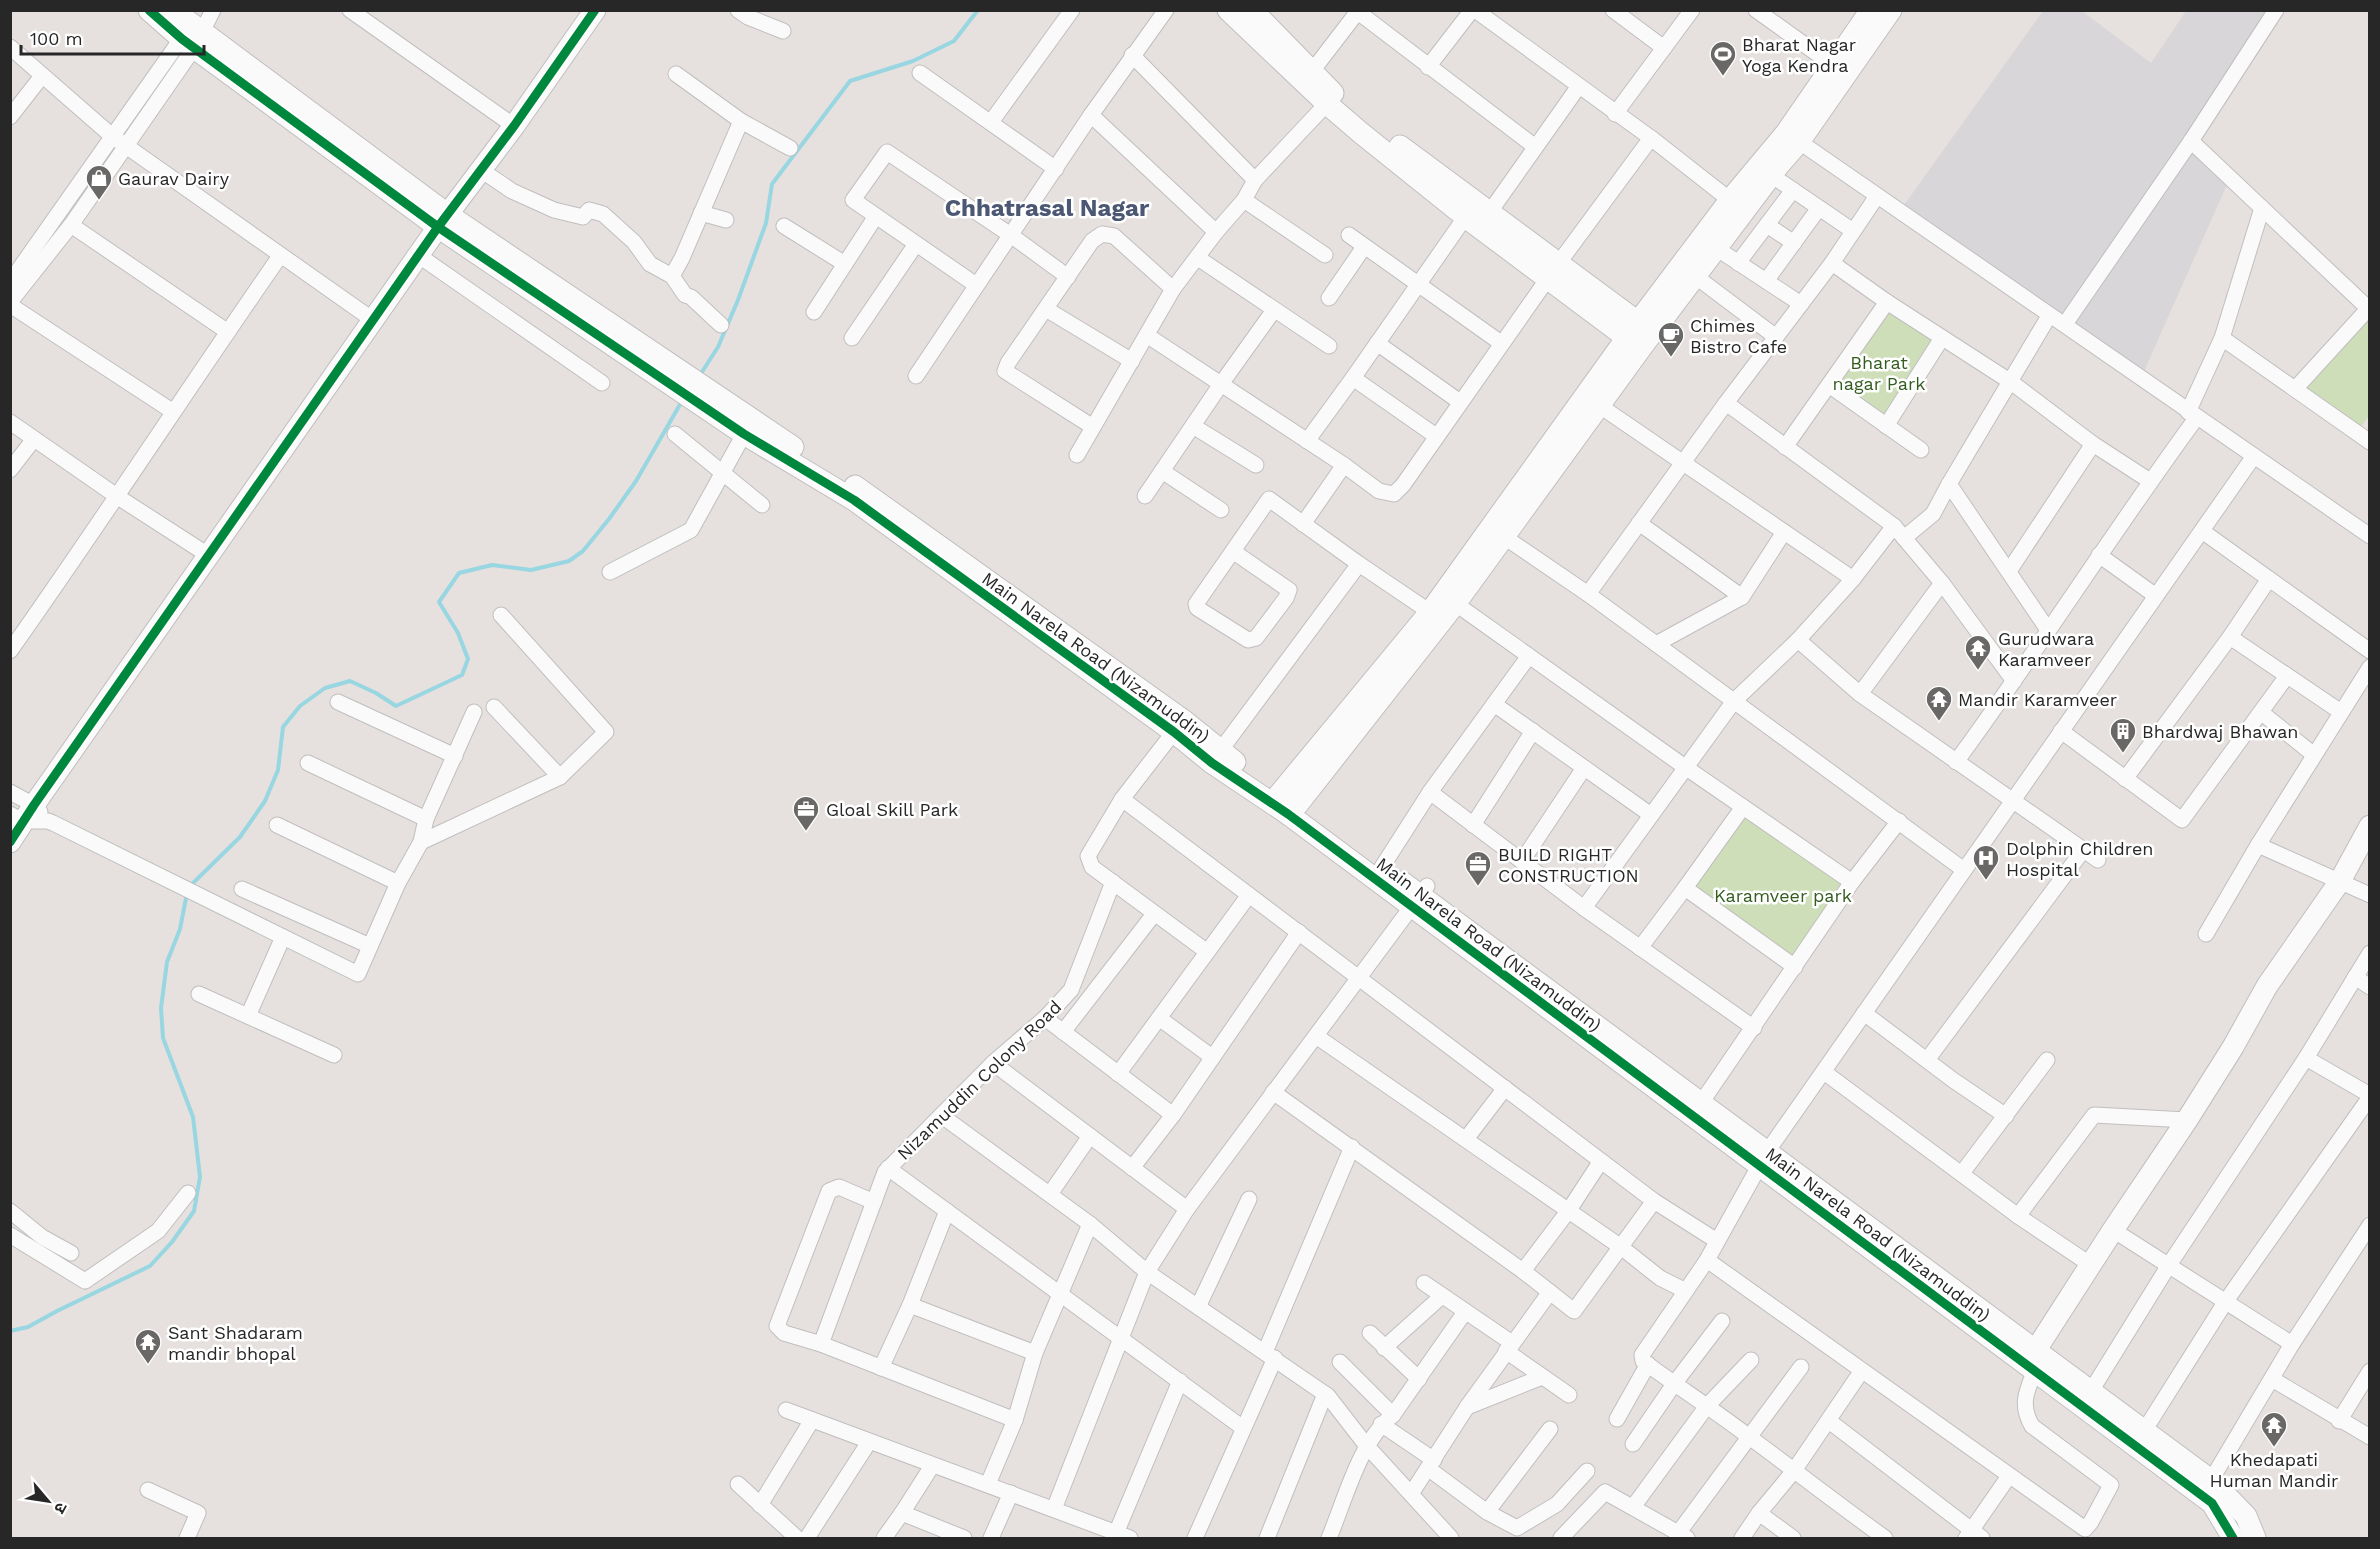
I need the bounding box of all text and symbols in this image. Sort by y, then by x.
scale bar [21,18,204,56]
text: 100 m [30,28,83,49]
place label: Bharat Nagar Yoga Kendra [1742,34,1856,76]
sports icon: Bharat Nagar Yoga Kendra [1708,39,1738,77]
shop icon: Gaurav Dairy [84,163,114,201]
place label: Gaurav Dairy [118,168,230,189]
district label: Chhatrasal Nagar [945,194,1150,222]
place label: Chimes Bistro Cafe [1690,315,1787,357]
cafe icon: Chimes Bistro Cafe [1656,320,1686,358]
park label: Bharat nagar Park [1833,352,1925,394]
street label: Main Narela Road (Nizamuddin) [978,567,1214,747]
place label: Gurudwara Karamveer [1998,628,2094,670]
temple icon: Gurudwara Karamveer [1963,633,1993,671]
temple icon: Mandir Karamveer [1924,684,1954,722]
place label: Mandir Karamveer [1958,689,2117,710]
building icon: Bhardwaj Bhawan [2108,716,2138,754]
place label: Bhardwaj Bhawan [2142,721,2298,742]
office icon: Gloal Skill Park [791,794,821,832]
place label: Gloal Skill Park [826,799,958,820]
place label: Dolphin Children Hospital [2006,838,2153,880]
hospital icon: Dolphin Children Hospital [1971,843,2001,881]
place label: BUILD RIGHT CONSTRUCTION [1498,844,1639,886]
office icon: BUILD RIGHT CONSTRUCTION [1463,849,1493,887]
street label: Main Narela Road (Nizamuddin) [1372,853,1606,1035]
park label: Karamveer park [1714,885,1852,906]
street label: Nizamuddin Colony Road [893,996,1065,1164]
street label: Main Narela Road (Nizamuddin) [1761,1143,1995,1325]
place label: Sant Shadaram mandir bhopal [168,1322,303,1364]
temple icon: Sant Shadaram mandir bhopal [133,1327,163,1365]
temple icon: Khedapati Human Mandir [2259,1410,2289,1448]
place label: Khedapati Human Mandir [2210,1449,2338,1491]
north arrow [18,1471,78,1531]
text: उ [50,1499,71,1517]

